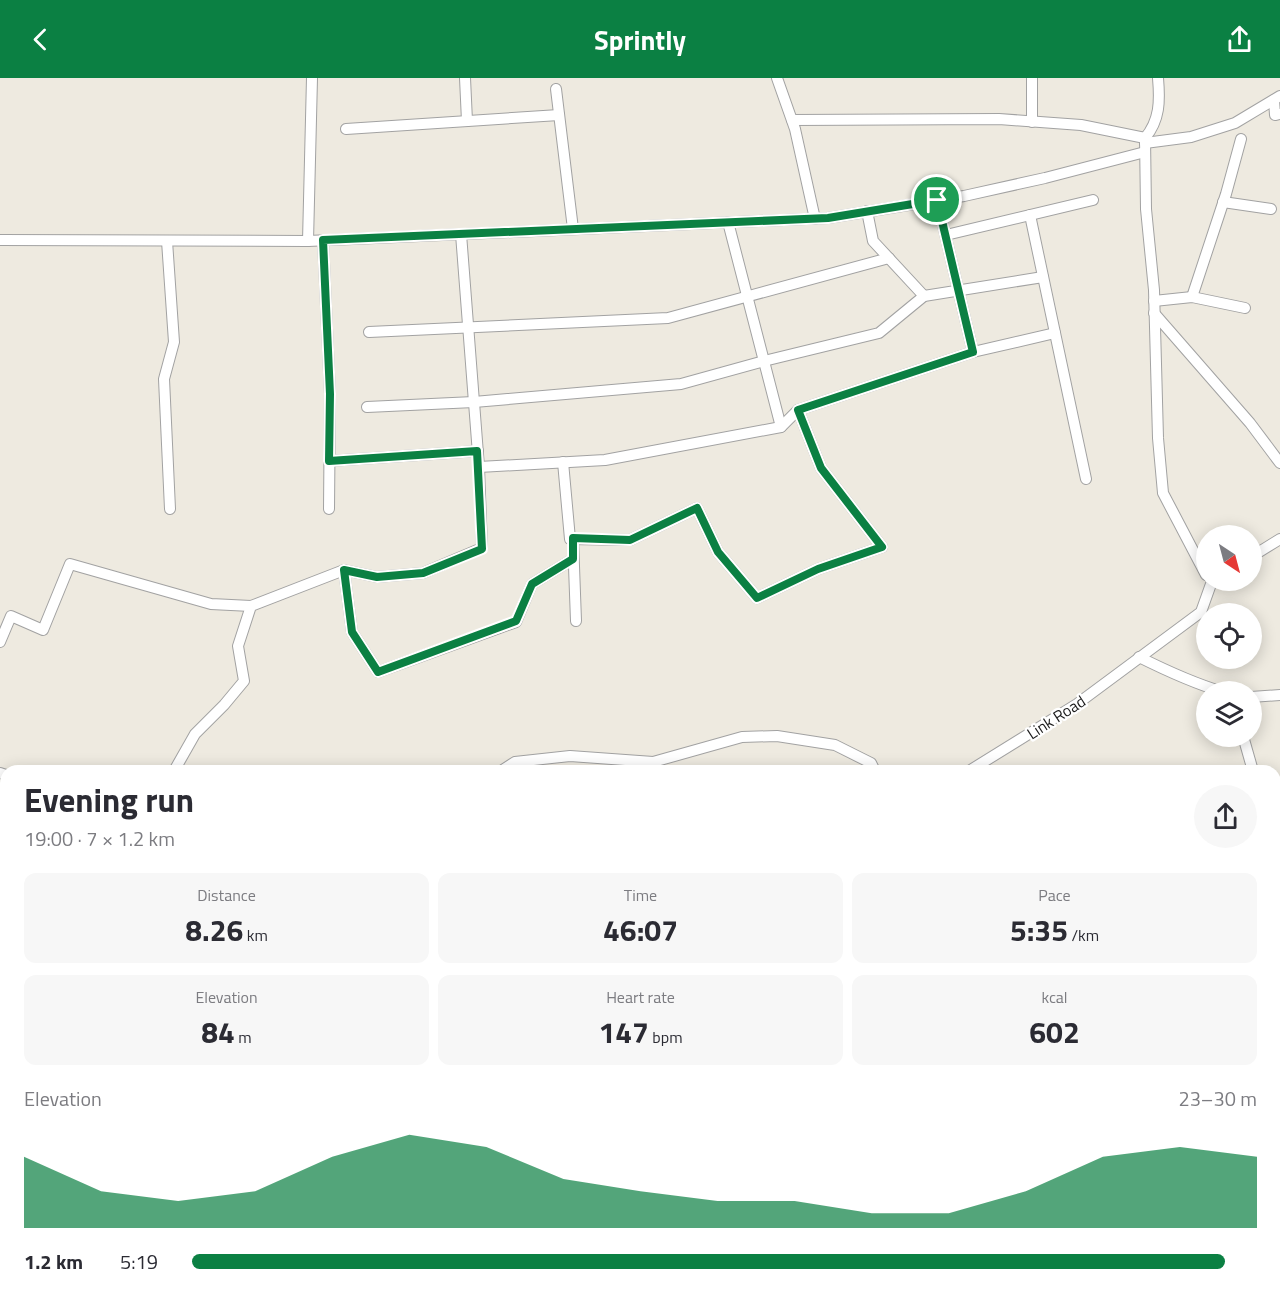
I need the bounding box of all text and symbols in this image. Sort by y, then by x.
text: Sprintly [594,19,686,60]
icon: back [24,23,57,56]
icon: share [1223,23,1256,56]
pin [911,174,962,225]
icon: arrive [920,183,953,216]
north arrow [1196,525,1262,591]
map controls [1196,525,1262,747]
button: locate [1196,603,1262,669]
button: layers [1196,681,1262,747]
street label: Link Road [1022,689,1090,745]
text: Evening run [24,775,194,825]
button: share [1194,785,1257,848]
text: 19:00 · 7 × 1.2 km [24,823,175,854]
text: Distance [197,883,256,907]
text: Time [624,883,657,907]
text: Pace [1038,883,1071,907]
text: 8.26 [185,907,243,953]
text: 46:07 [603,907,678,953]
text: 5:35 [1010,907,1068,953]
text: km [243,923,268,947]
text: /km [1068,923,1099,947]
text: Elevation [195,985,258,1009]
text: Heart rate [606,985,675,1009]
text: kcal [1041,985,1068,1009]
text: 84 [201,1009,235,1055]
text: 147 [598,1009,649,1055]
text: 602 [1029,1009,1080,1055]
text: m [235,1025,252,1049]
text: bpm [649,1025,683,1049]
text: Elevation [24,1083,102,1114]
text: 23–30 m [1178,1083,1257,1114]
text: 1.2 km [24,1246,83,1277]
text: 5:19 [120,1246,158,1277]

